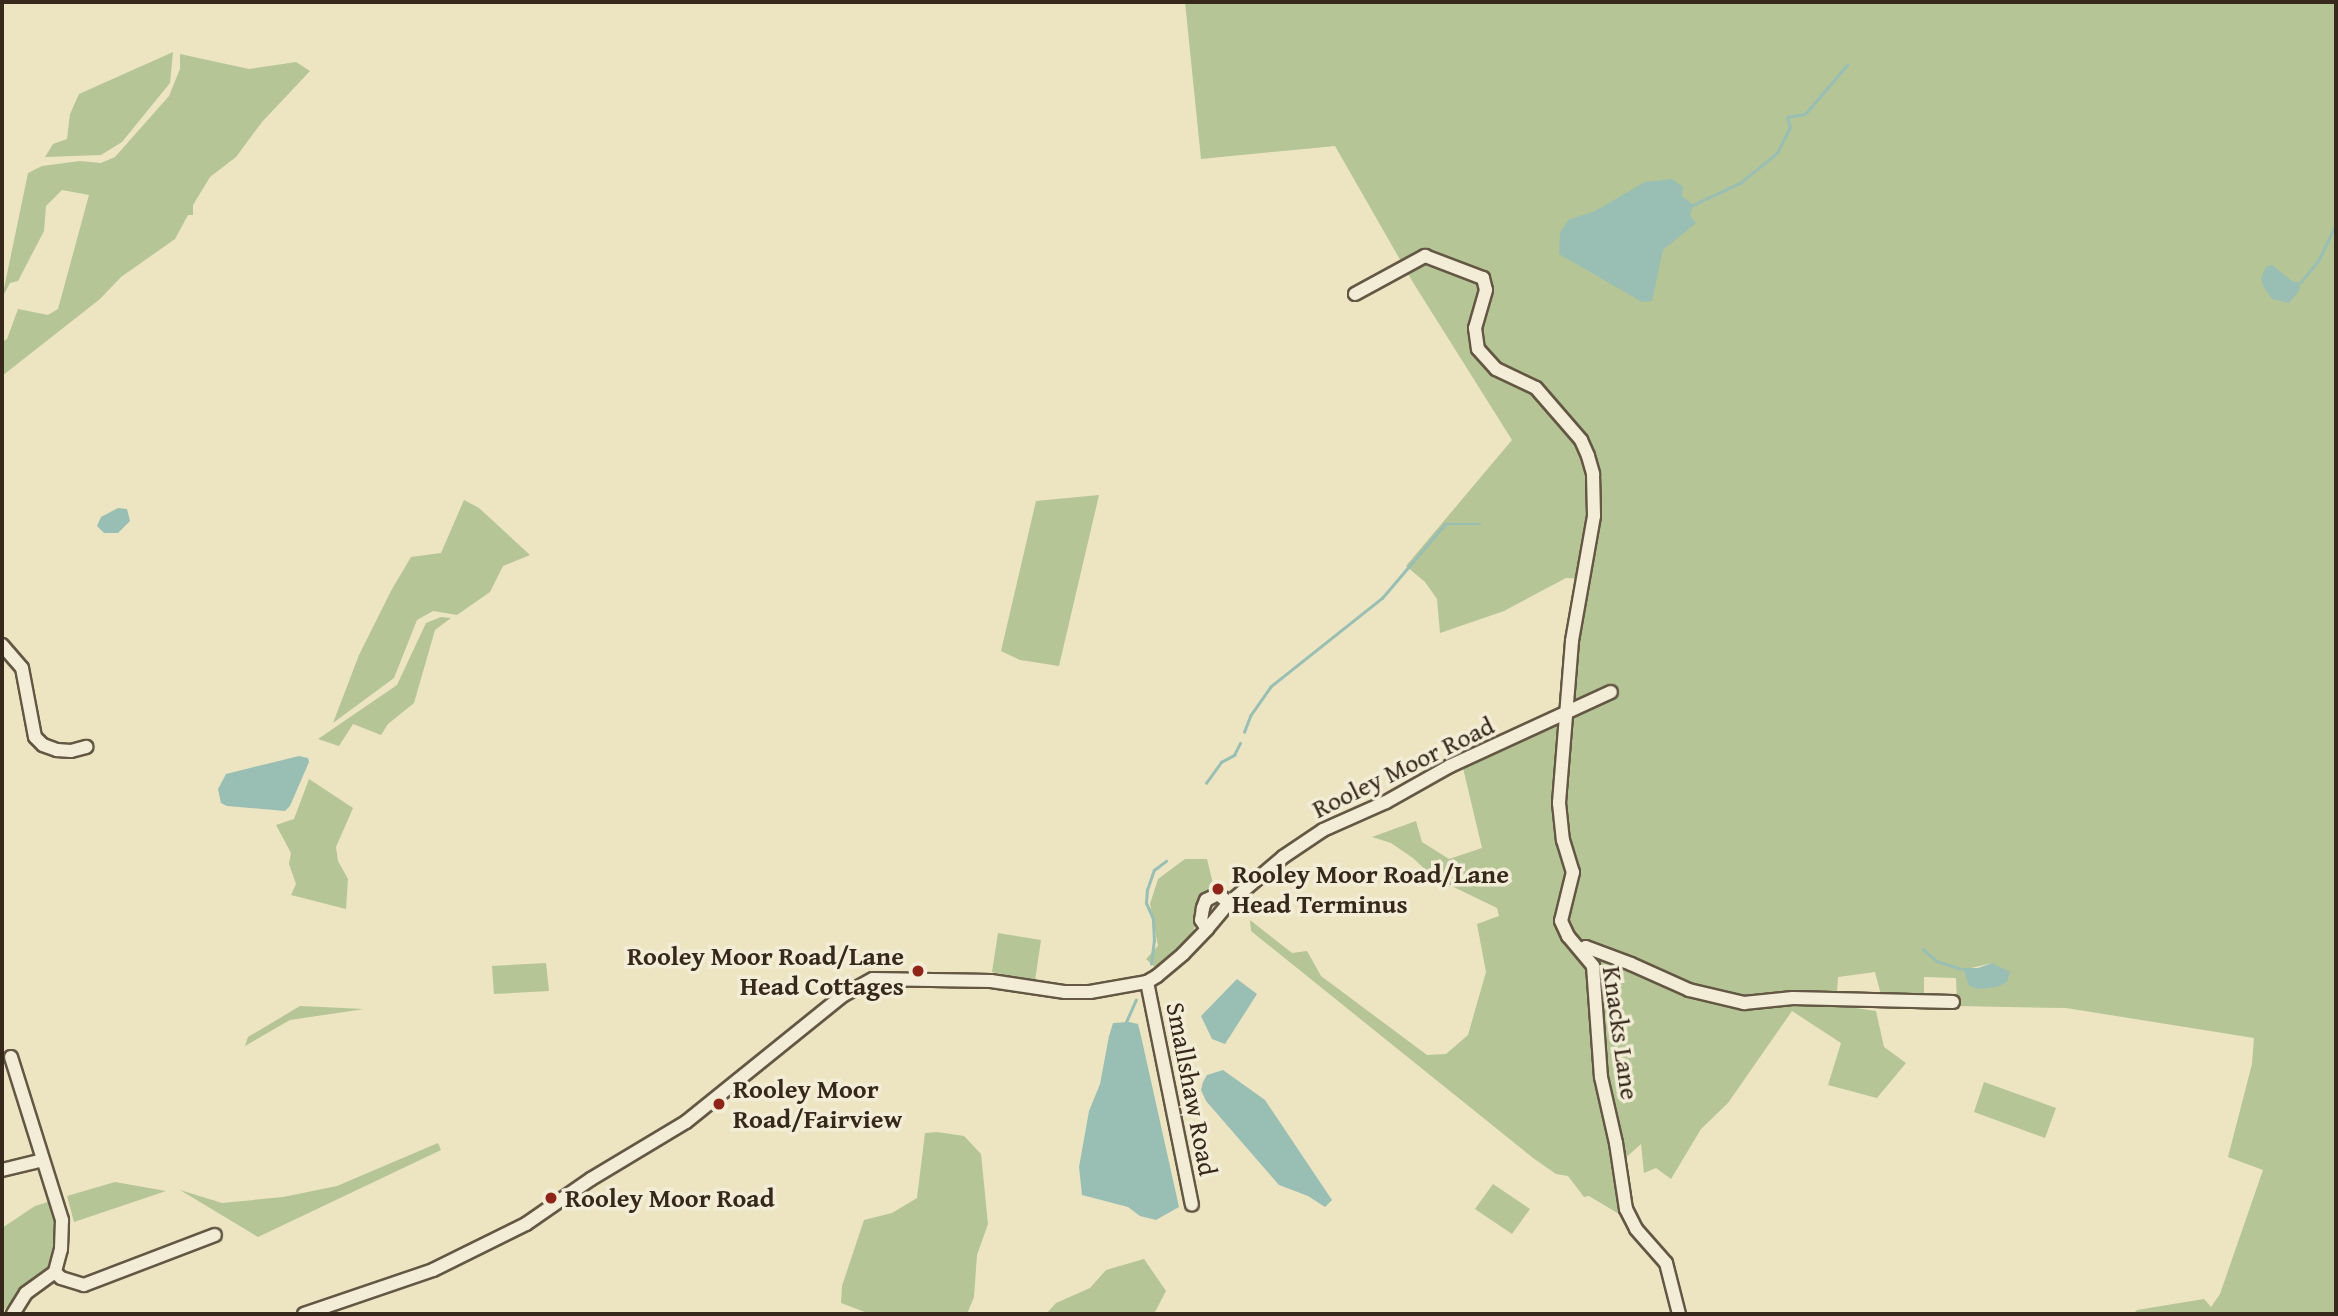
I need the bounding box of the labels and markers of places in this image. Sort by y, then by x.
place label: Rooley Moor Road/Lane Head Terminus [1232,858,1509,920]
marker: Rooley Moor Road/Lane Head Terminus [1210,881,1226,897]
place label: Rooley Moor Road/Lane Head Cottages [627,940,904,1002]
marker: Rooley Moor Road/Lane Head Cottages [910,963,926,979]
place label: Rooley Moor Road/Fairview [733,1073,902,1134]
marker: Rooley Moor Road/Fairview [711,1096,727,1112]
place label: Rooley Moor Road [565,1182,775,1214]
marker: Rooley Moor Road [543,1190,559,1206]

